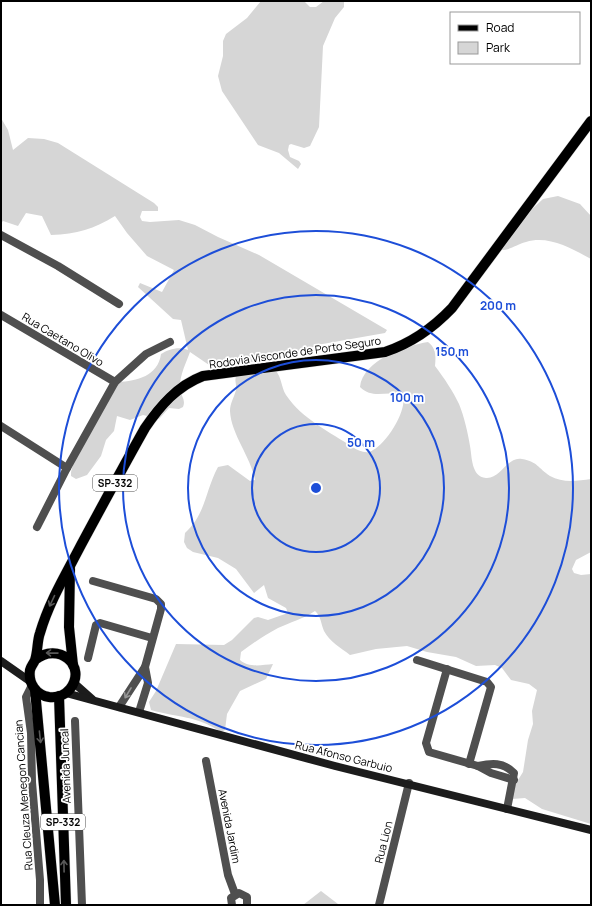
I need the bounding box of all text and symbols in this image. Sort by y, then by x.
legend [450,12,580,64]
text: Road [486,19,514,36]
text: Park [486,39,511,56]
text: 200 m [480,297,516,314]
street label: Rua Caetano Olivo [19,309,107,370]
street label: Rodovia Visconde de Porto Seguro [208,332,382,371]
text: 150 m [435,343,469,360]
text: 100 m [390,389,424,406]
text: 50 m [347,434,375,451]
road number: SP-332 [93,475,137,491]
centre of rings [309,481,323,495]
one-way arrow [48,595,55,607]
one-way arrow [46,649,59,657]
one-way arrow [123,687,131,699]
street label: Rua Cleuza Menegon Cancian [10,719,36,871]
street label: Avenida Juncal [56,728,74,804]
one-way arrow [36,730,44,743]
street label: Rua Afonso Garbuio [294,737,395,775]
street label: Avenida Jardim [215,787,245,865]
road number: SP-332 [41,814,85,830]
street label: Rua Lion [371,819,395,865]
one-way arrow [61,860,68,873]

